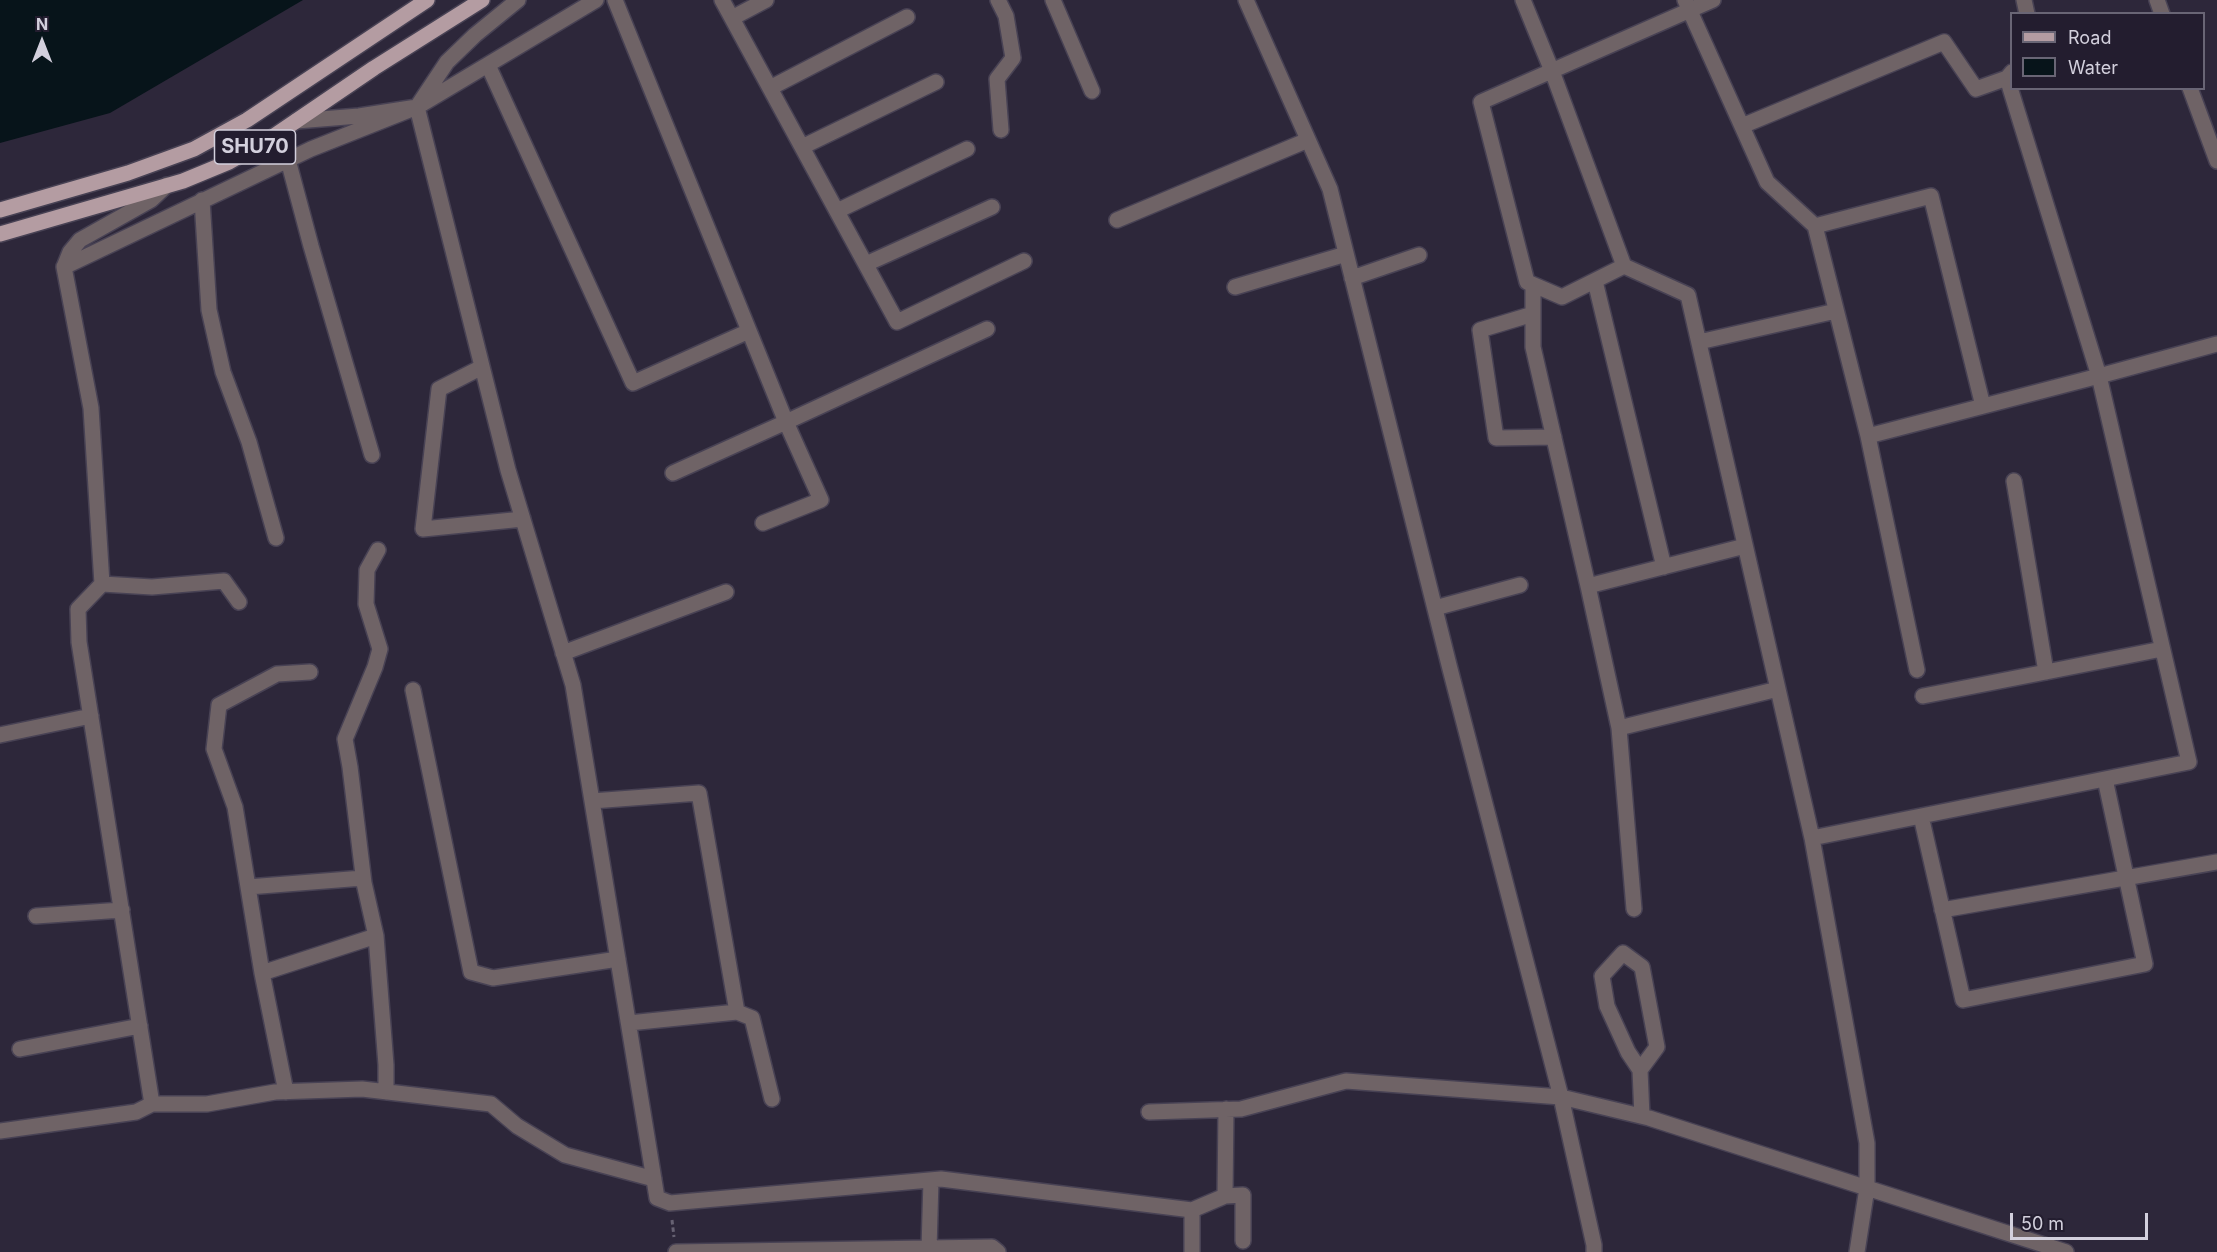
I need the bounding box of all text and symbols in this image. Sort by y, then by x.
north arrow [12,12,72,72]
legend [2010,12,2205,90]
text: N [36,14,48,34]
text: Road [2068,27,2111,48]
text: Water [2068,57,2118,78]
road number: SHU70 [214,130,296,164]
scale bar [2013,1201,2151,1239]
text: 50 m [2021,1213,2064,1234]

